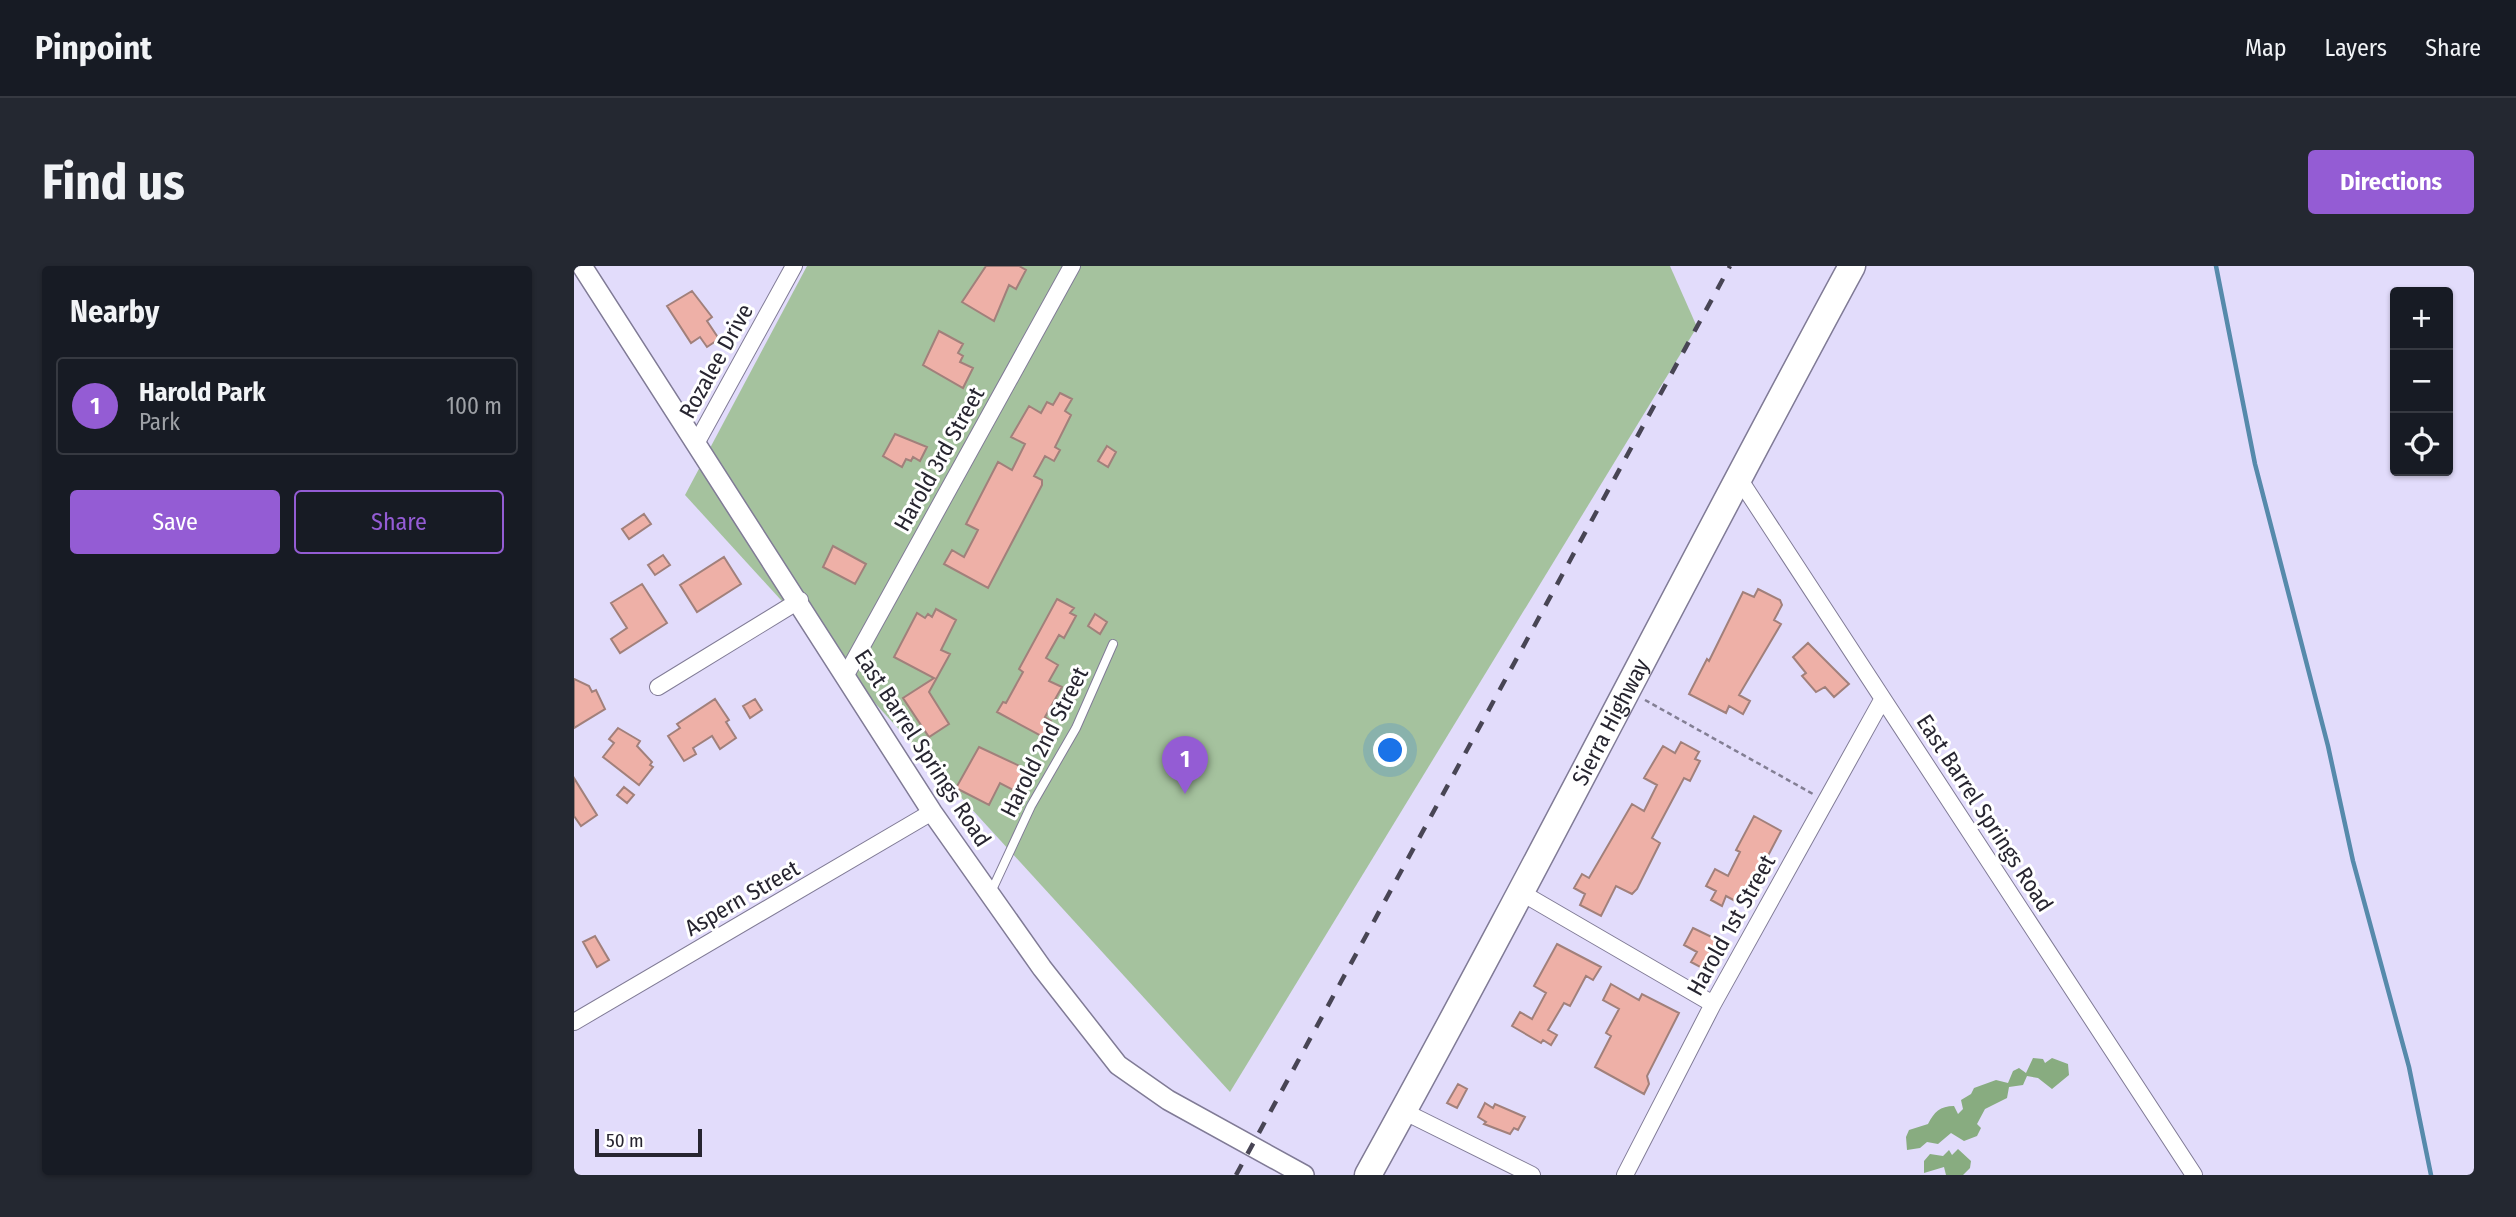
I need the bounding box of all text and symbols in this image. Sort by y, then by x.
text: Pinpoint [35,28,152,68]
text: Map [2245,34,2287,62]
text: Layers [2325,34,2387,62]
text: Share [2425,34,2481,62]
button: Directions [2308,150,2474,214]
text: Find us [42,153,185,212]
map controls [2390,287,2453,476]
button: + [2390,287,2453,350]
text: Nearby [70,294,159,330]
street label: Rozalee Drive [673,299,759,423]
button: − [2390,350,2453,413]
text: Harold Park [139,377,265,408]
street label: Harold 3rd Street [888,382,990,536]
text: 1 [90,392,100,420]
text: 100 m [446,392,502,420]
text: Park [139,408,180,436]
button: locate [2390,413,2453,476]
button: Save [70,490,280,554]
button: Share [294,490,504,554]
street label: East Barrel Springs Road [849,644,997,852]
street label: Sierra Highway [1566,653,1656,790]
street label: Harold 2nd Street [994,662,1094,822]
street label: East Barrel Springs Road [1911,709,2059,917]
your location [1373,733,1407,767]
pin: 1 [1162,736,1208,794]
street label: Harold 1st Street [1681,849,1781,1000]
street label: Aspern Street [680,854,805,942]
scale bar [595,1126,702,1158]
text: 50 m [606,1129,644,1152]

